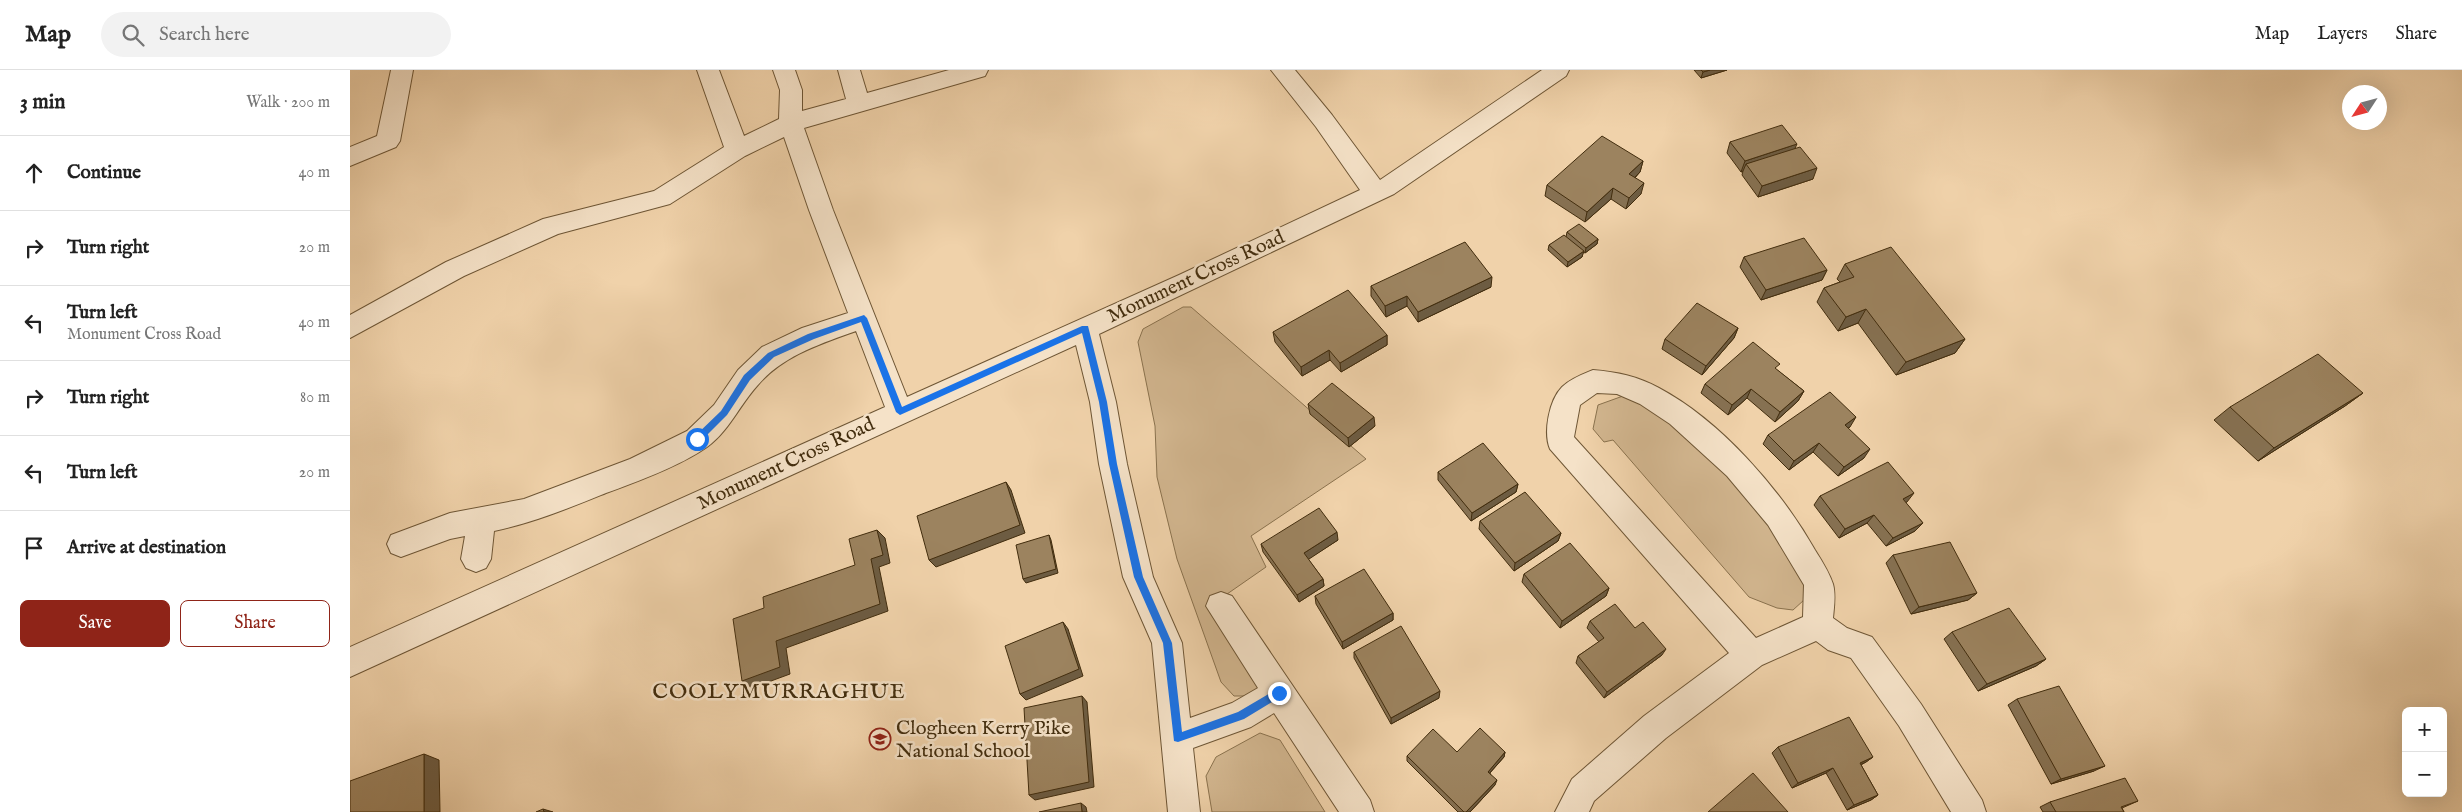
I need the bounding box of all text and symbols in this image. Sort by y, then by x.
search box [101,12,451,57]
text: Map [25,19,71,50]
icon: search [119,21,147,49]
text: Search here [159,23,250,47]
text: Map [2255,23,2289,46]
text: Layers [2317,23,2368,46]
text: Share [2396,23,2437,46]
north arrow [2342,85,2387,130]
text: 3 min [20,89,65,116]
text: Walk · 200 m [246,93,330,113]
icon: ahead [20,159,48,187]
text: Continue [67,161,141,185]
text: 40 m [298,163,330,183]
street label: Monument Cross Road [1103,225,1289,329]
icon: right [20,234,48,262]
text: Turn right [67,236,149,260]
text: 20 m [299,238,330,258]
text: Turn left [67,301,138,325]
icon: left [20,309,48,337]
text: 40 m [298,313,330,333]
text: Monument Cross Road [67,325,221,345]
icon: right [20,384,48,412]
text: Turn right [67,386,149,410]
text: 80 m [300,388,330,408]
street label: Monument Cross Road [693,412,879,516]
route start [686,428,709,451]
icon: left [20,459,48,487]
text: Turn left [67,461,138,485]
text: 20 m [299,463,330,483]
icon: arrive [20,534,48,562]
text: Arrive at destination [67,536,226,560]
button: Save [20,600,170,647]
button: Share [180,600,330,647]
district label: COOLYMURRAGHUE [652,678,906,706]
route end [1268,682,1291,705]
map controls [2402,707,2447,797]
button: + [2402,707,2447,752]
place label: Clogheen Kerry Pike National School [896,716,1070,764]
school or university icon: Clogheen Kerry Pike National School [868,727,892,751]
button: − [2402,752,2447,797]

